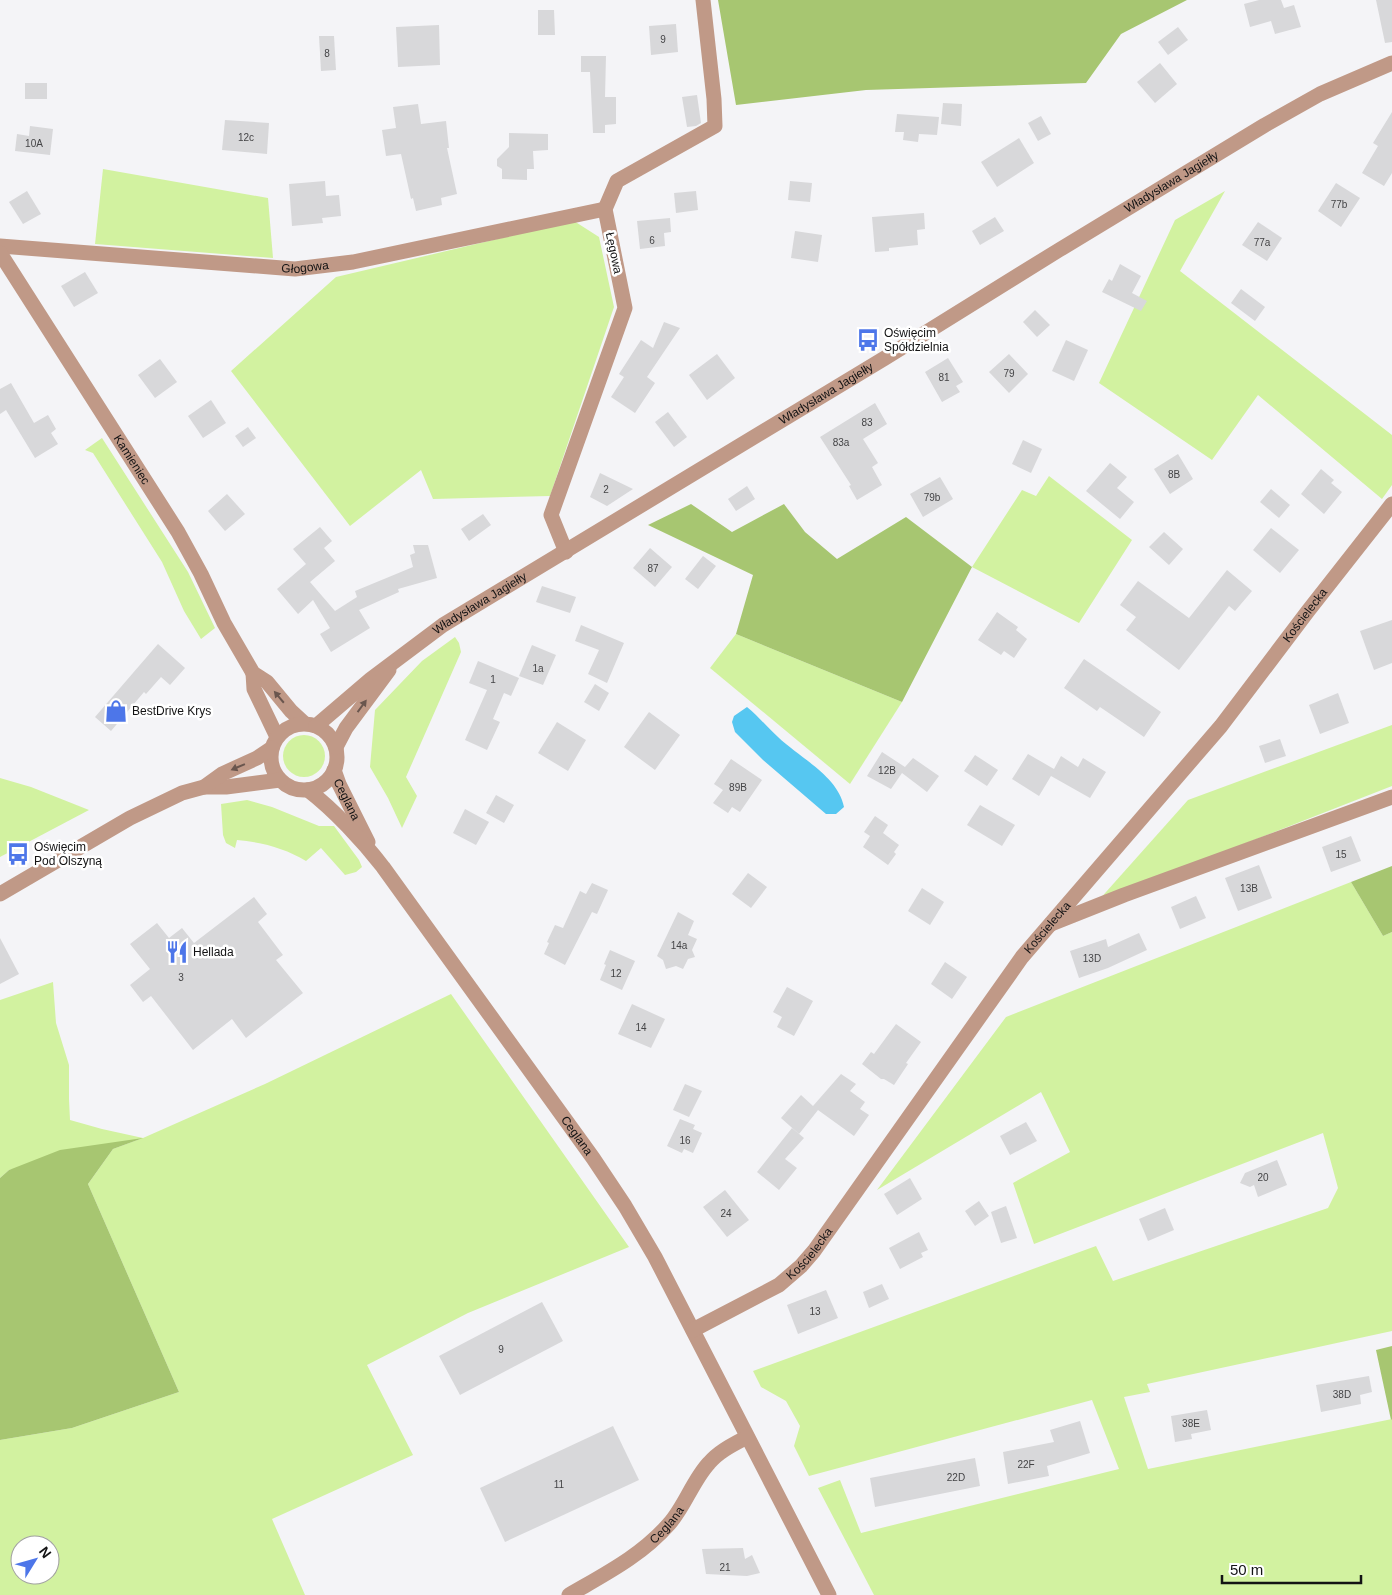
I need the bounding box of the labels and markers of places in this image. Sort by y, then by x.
place label: Oświęcim Spółdzielnia [884,326,949,354]
bus stop icon: Oświęcim Spółdzielnia [855,327,881,353]
shop icon: BestDrive Krys [103,698,129,724]
place label: BestDrive Krys [132,704,211,718]
place label: Oświęcim Pod Olszyną [34,840,102,868]
bus stop icon: Oświęcim Pod Olszyną [5,841,31,867]
restaurant icon: Hellada [164,939,190,965]
place label: Hellada [193,945,234,959]

